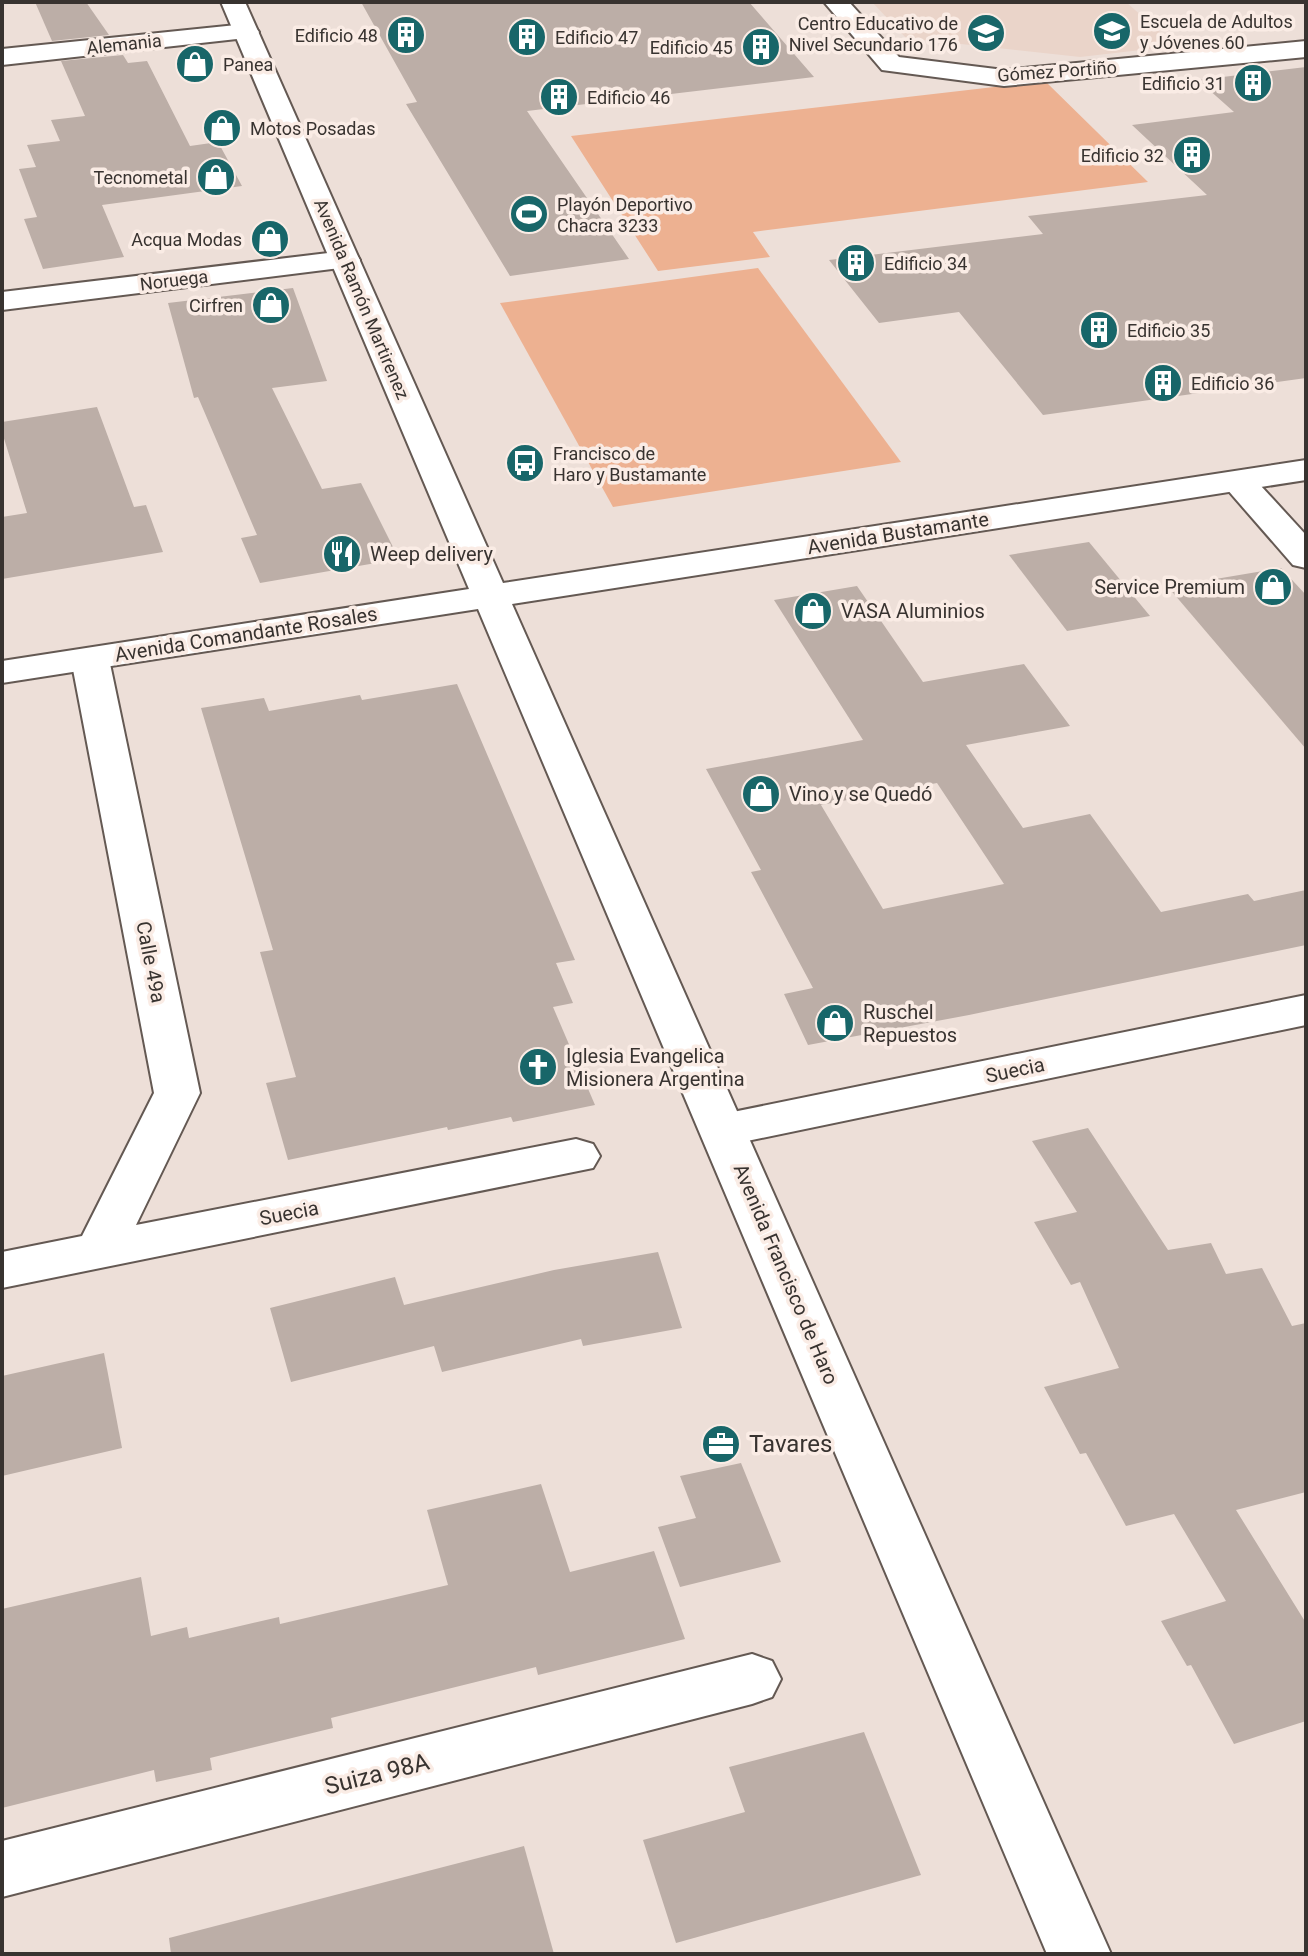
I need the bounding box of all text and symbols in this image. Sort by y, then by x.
school or university icon: Escuela de Adultos y Jóvenes 60 [1091,10,1133,52]
place label: Escuela de Adultos y Jóvenes 60 [1140,11,1293,53]
school or university icon: Centro Educativo de Nivel Secundario 176 [965,12,1007,54]
place label: Centro Educativo de Nivel Secundario 176 [789,13,958,55]
building icon: Edificio 48 [385,14,427,56]
building icon: Edificio 47 [506,16,548,58]
place label: Edificio 48 [295,25,378,46]
building icon: Edificio 45 [740,26,782,68]
place label: Edificio 47 [555,27,638,48]
street label: Alemania [85,30,163,58]
place label: Edificio 45 [650,37,733,58]
shop icon: Panea [174,43,216,85]
place label: Panea [223,54,273,75]
street label: Gómez Portiño [997,56,1117,86]
building icon: Edificio 31 [1232,62,1274,104]
place label: Edificio 31 [1142,73,1225,94]
building icon: Edificio 46 [538,76,580,118]
place label: Edificio 46 [587,87,670,108]
shop icon: Motos Posadas [201,107,243,149]
place label: Motos Posadas [250,118,376,139]
building icon: Edificio 32 [1171,134,1213,176]
place label: Edificio 32 [1081,145,1164,166]
shop icon: Tecnometal [195,156,237,198]
place label: Tecnometal [94,167,188,188]
sports icon: Playón Deportivo Chacra 3233 [508,193,550,235]
place label: Playón Deportivo Chacra 3233 [557,194,693,236]
street label: Avenida Ramón Martirenez [310,196,414,402]
shop icon: Acqua Modas [249,218,291,260]
place label: Acqua Modas [131,229,242,250]
building icon: Edificio 34 [835,242,877,284]
place label: Edificio 34 [884,253,967,274]
street label: Noruega [139,265,209,295]
shop icon: Cirfren [250,284,292,326]
place label: Cirfren [189,295,243,316]
building icon: Edificio 35 [1078,309,1120,351]
place label: Edificio 35 [1127,320,1210,341]
building icon: Edificio 36 [1142,362,1184,404]
place label: Edificio 36 [1191,373,1274,394]
bus stop icon: Francisco de Haro y Bustamante [504,442,546,484]
place label: Francisco de Haro y Bustamante [553,443,706,485]
street label: Avenida Bustamante [805,507,991,559]
restaurant icon: Weep delivery [321,533,363,575]
place label: Weep delivery [370,542,494,566]
shop icon: Service Premium [1252,566,1294,608]
place label: Service Premium [1094,575,1245,599]
shop icon: VASA Aluminios [792,590,834,632]
place label: VASA Aluminios [841,599,985,623]
street label: Avenida Comandante Rosales [113,601,379,667]
shop icon: Vino y se Quedó [740,773,782,815]
place label: Vino y se Quedó [789,782,932,806]
street label: Calle 49a [131,919,171,1005]
place label: Ruschel Repuestos [863,1000,957,1047]
shop icon: Ruschel Repuestos [814,1002,856,1044]
place label: Iglesia Evangelica Misionera Argentina [566,1044,745,1091]
church icon: Iglesia Evangelica Misionera Argentina [517,1046,559,1088]
street label: Suecia [983,1052,1047,1088]
street label: Avenida Francisco de Haro [729,1160,843,1388]
street label: Suecia [257,1196,321,1230]
office icon: Tavares [700,1423,742,1465]
place label: Tavares [749,1430,832,1458]
street label: Suiza 98A [322,1747,433,1801]

